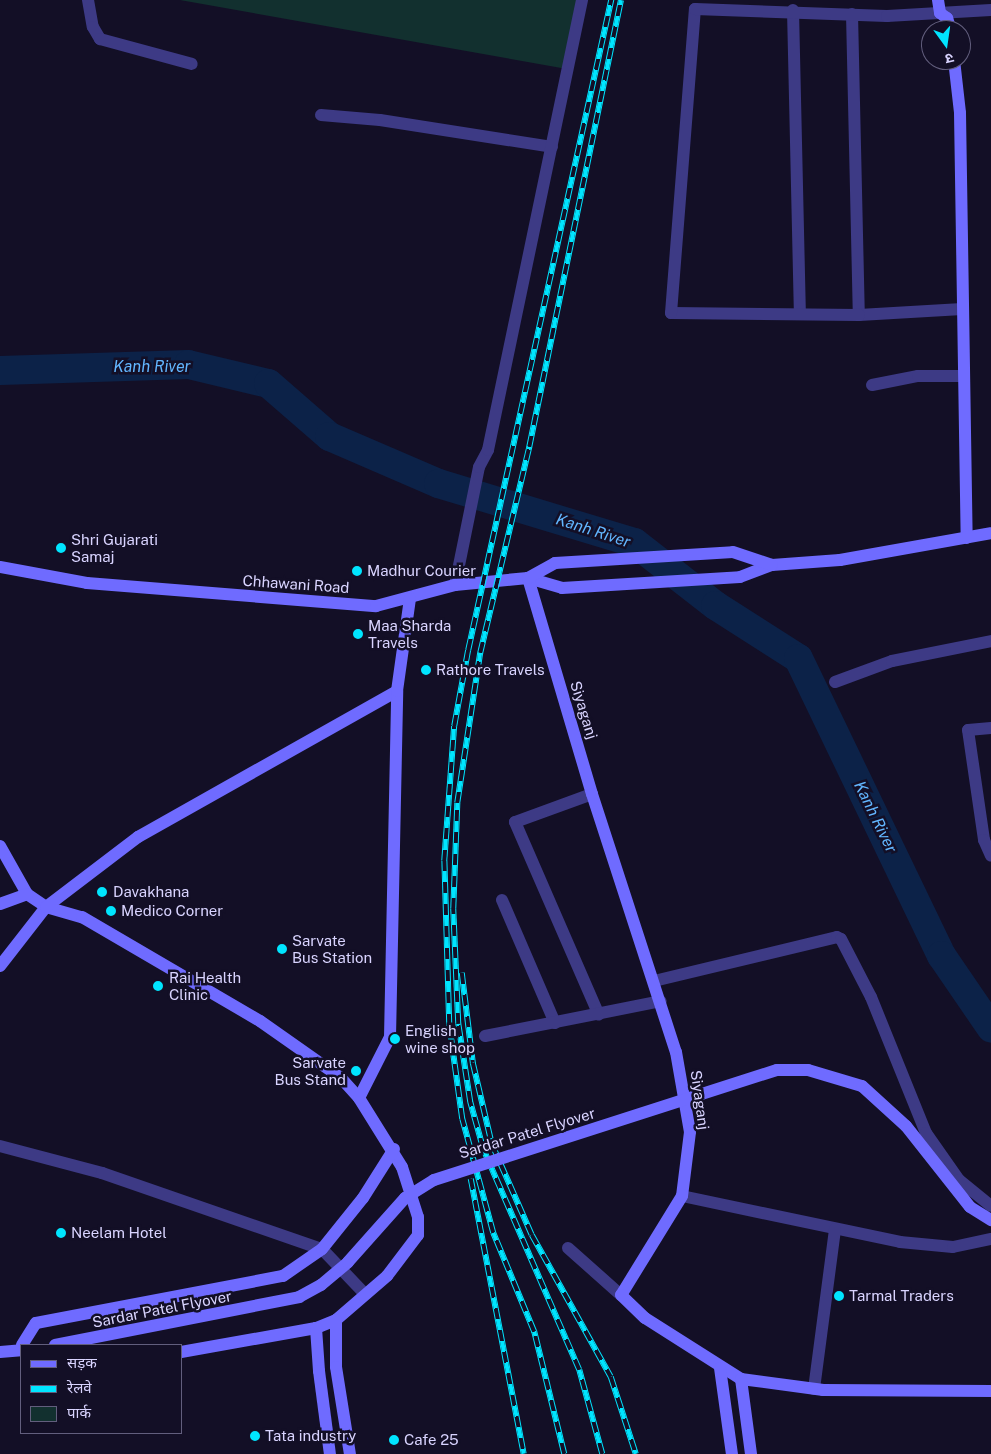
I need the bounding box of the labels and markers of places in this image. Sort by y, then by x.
place label: Shri Gujarati Samaj [71,530,158,565]
marker: Shri Gujarati Samaj [55,542,67,554]
place label: Madhur Courier [367,562,476,580]
marker: Madhur Courier [351,565,363,577]
place label: Maa Sharda Travels [368,616,451,651]
marker: Maa Sharda Travels [352,628,364,640]
place label: Rathore Travels [436,661,545,679]
marker: Rathore Travels [420,664,432,676]
place label: Davakhana [113,883,189,901]
marker: Davakhana [95,885,109,899]
place label: Medico Corner [121,902,223,920]
marker: Medico Corner [105,905,117,917]
place label: Sarvate Bus Station [292,931,372,966]
marker: Sarvate Bus Station [276,943,288,955]
place label: Rai Health Clinic [169,968,241,1003]
marker: Rai Health Clinic [151,979,165,993]
place label: English wine shop [405,1021,475,1056]
marker: English wine shop [389,1033,401,1045]
place label: Sarvate Bus Stand [275,1053,346,1088]
marker: Sarvate Bus Stand [350,1065,362,1077]
place label: Neelam Hotel [71,1224,167,1242]
marker: Neelam Hotel [55,1227,67,1239]
place label: Tarmal Traders [849,1287,954,1305]
marker: Tarmal Traders [833,1290,845,1302]
place label: Tata industry [265,1427,356,1445]
marker: Tata industry [249,1430,261,1442]
place label: Cafe 25 [404,1431,459,1449]
marker: Cafe 25 [388,1434,400,1446]

